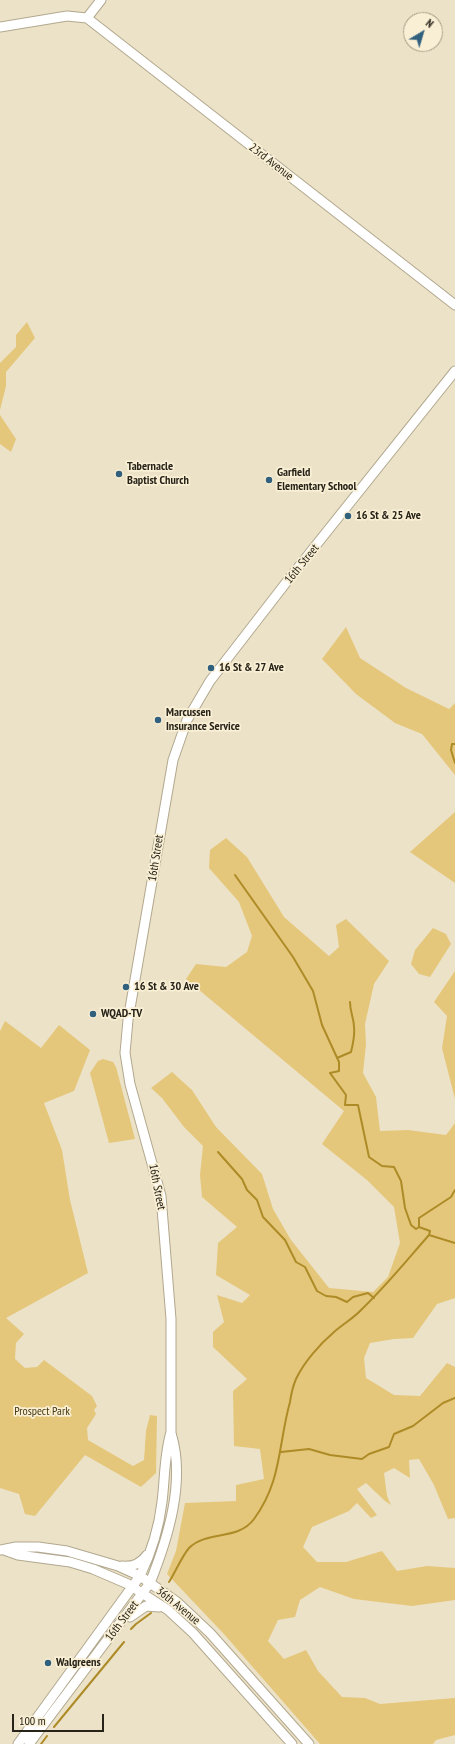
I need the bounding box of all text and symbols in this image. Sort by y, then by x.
north arrow [403,12,443,52]
text: N [423,16,436,31]
street label: 23rd Avenue [246,140,296,184]
place label: Tabernacle Baptist Church [127,460,189,488]
place label: Garfield Elementary School [277,466,356,494]
marker: Tabernacle Baptist Church [114,469,124,479]
marker: Garfield Elementary School [264,475,274,485]
place label: 16 St & 25 Ave [356,509,421,523]
marker: 16 St & 25 Ave [343,511,353,521]
street label: 16th Street [282,541,322,587]
place label: 16 St & 27 Ave [219,661,284,675]
marker: 16 St & 27 Ave [206,663,216,673]
place label: Marcussen Insurance Service [166,706,240,734]
marker: Marcussen Insurance Service [153,715,163,725]
street label: 16th Street [145,834,167,882]
place label: 16 St & 30 Ave [134,980,199,994]
marker: 16 St & 30 Ave [121,982,131,992]
place label: WQAD-TV [101,1007,142,1021]
marker: WQAD-TV [88,1009,98,1019]
street label: 16th Street [145,1163,169,1211]
park label: Prospect Park [14,1405,70,1419]
street label: 36th Avenue [153,1584,203,1628]
street label: 16th Street [102,1598,142,1644]
place label: Walgreens [56,1656,101,1670]
marker: Walgreens [43,1658,53,1668]
scale bar [14,1706,106,1732]
text: 100 m [19,1713,46,1728]

